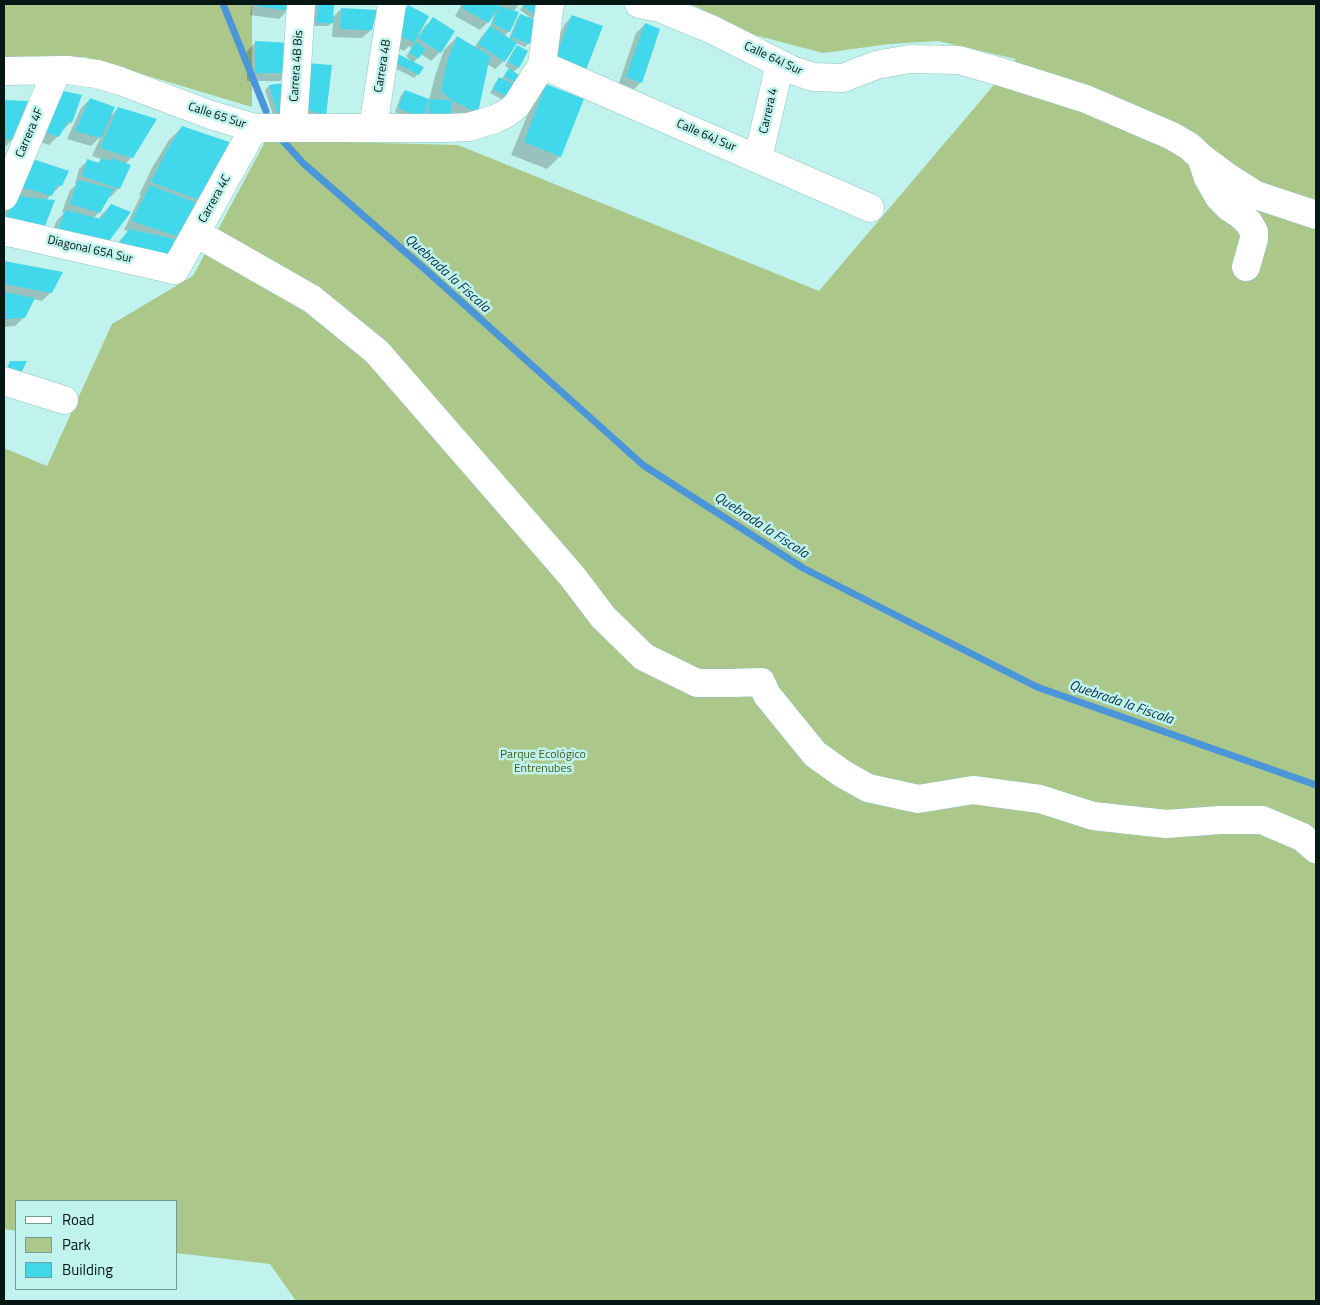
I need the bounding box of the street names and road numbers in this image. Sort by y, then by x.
street label: Carrera 4B Bis [287,30,307,102]
street label: Carrera 4B [372,38,394,94]
street label: Calle 64I Sur [741,39,805,79]
street label: Carrera 4 [757,87,781,135]
street label: Calle 65 Sur [186,100,248,132]
street label: Carrera 4F [13,106,47,160]
street label: Calle 64J Sur [674,117,738,155]
street label: Carrera 4C [196,172,234,226]
street label: Diagonal 65A Sur [46,233,134,267]

